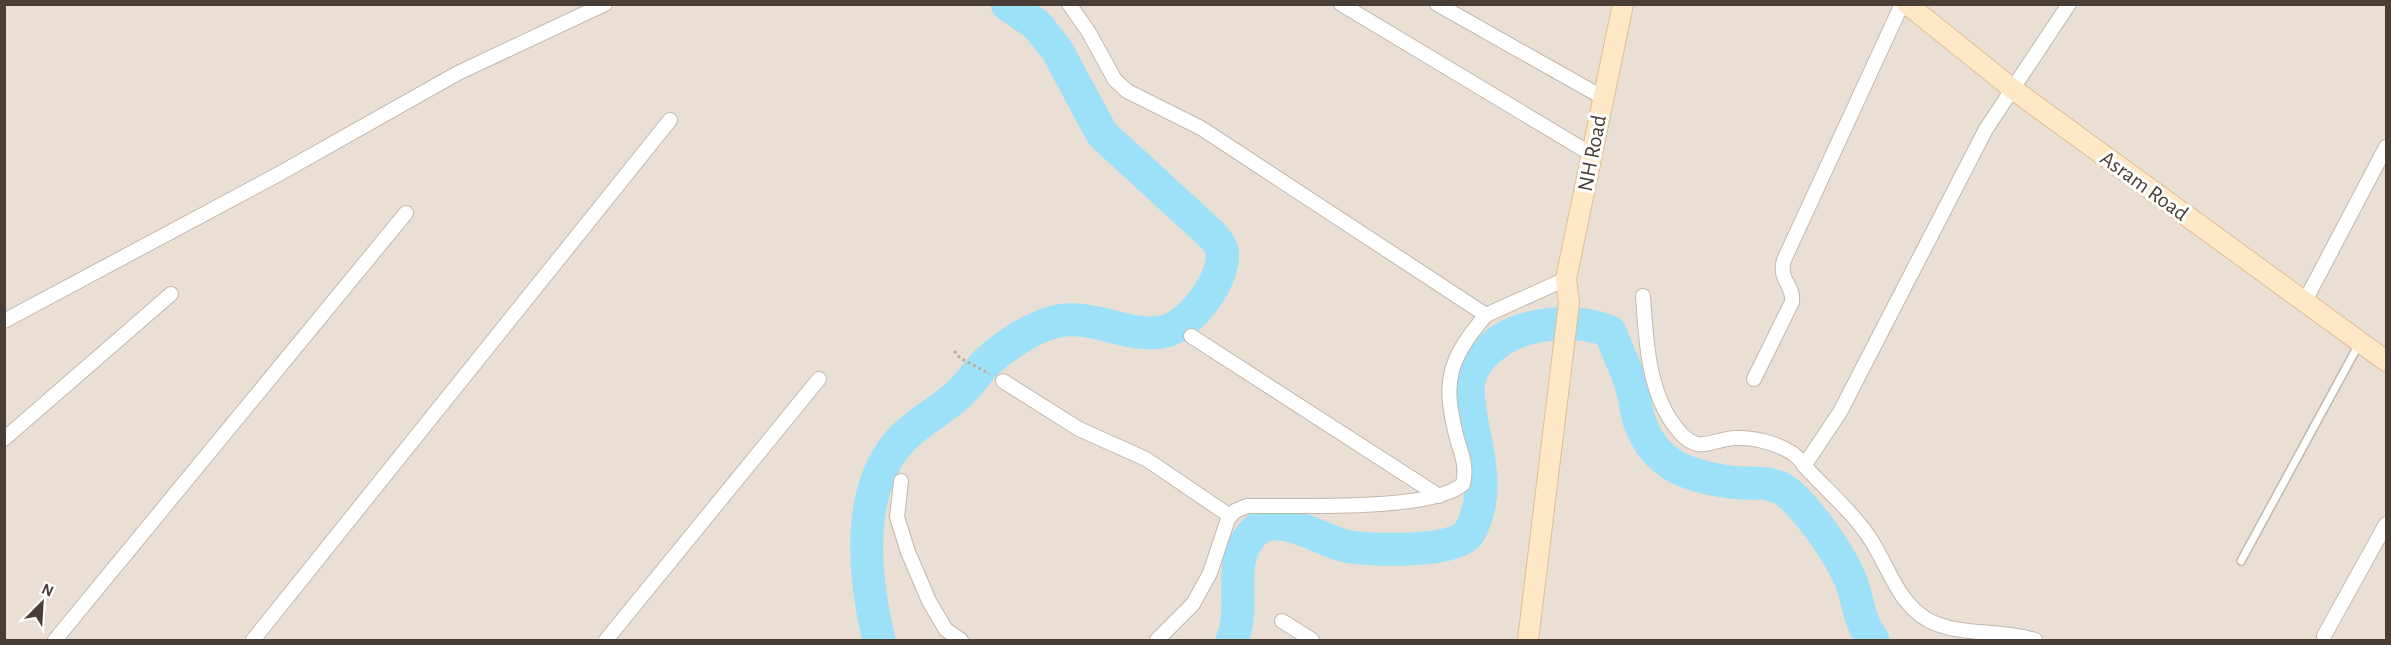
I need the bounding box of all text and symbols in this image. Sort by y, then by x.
street label: NH Road [1574,113,1610,193]
street label: Asram Road [2096,147,2192,225]
north arrow [12,573,72,633]
text: N [39,581,56,600]

